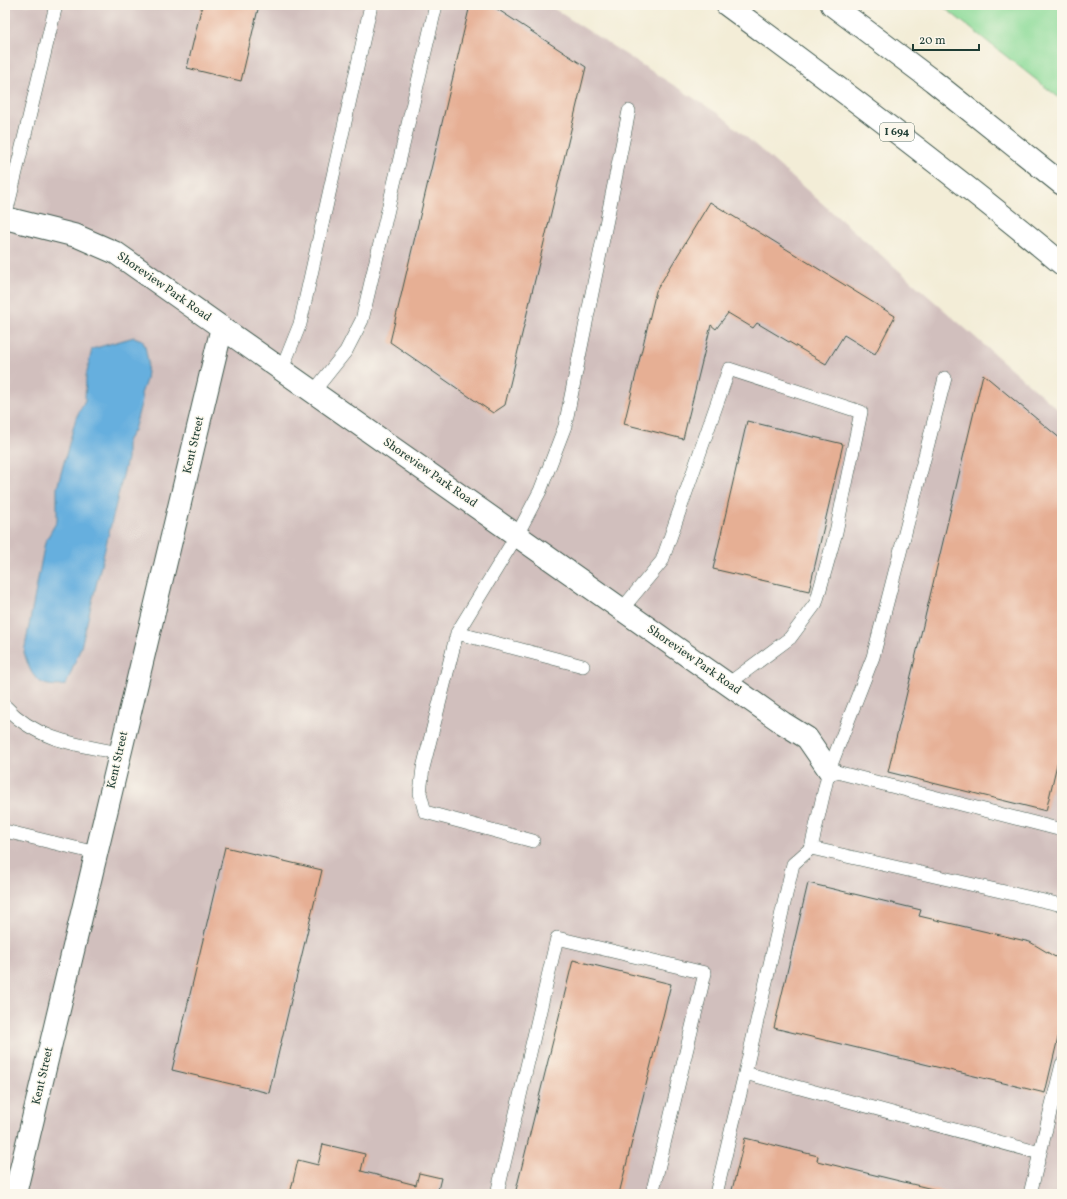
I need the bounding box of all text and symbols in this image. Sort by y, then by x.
scale bar [913,26,979,52]
text: 20 m [919,33,946,49]
road number: I 694 [880,123,914,141]
street label: Shoreview Park Road [114,248,214,326]
street label: Kent Street [180,415,208,475]
street label: Shoreview Park Road [380,434,480,512]
street label: Shoreview Park Road [644,621,744,699]
street label: Kent Street [104,730,132,790]
street label: Kent Street [29,1046,57,1106]

